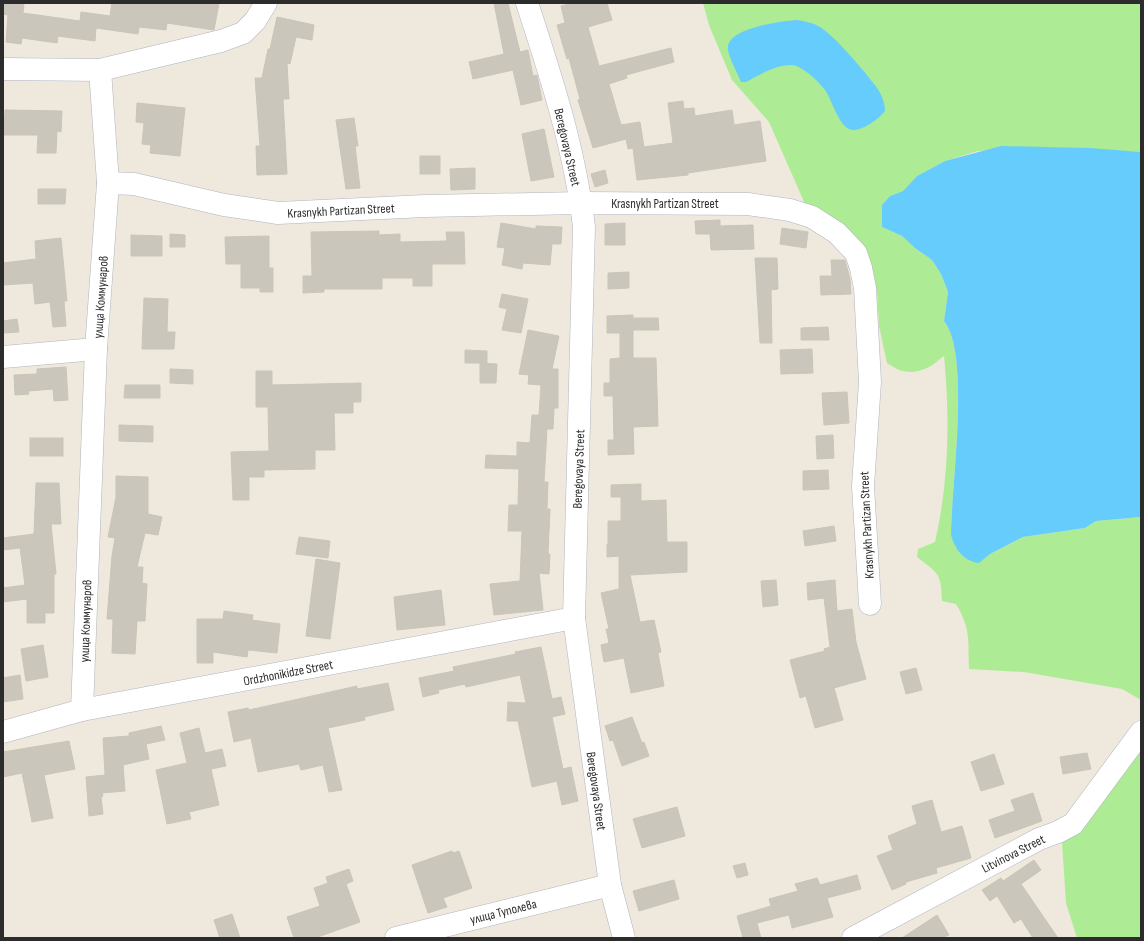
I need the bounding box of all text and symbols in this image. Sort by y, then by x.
street label: Beregovaya Street [550,107,584,188]
street label: Krasnykh Partizan Street [611,196,719,212]
street label: Krasnykh Partizan Street [287,200,395,222]
street label: улица Коммунаров [90,255,112,339]
street label: Beregovaya Street [570,429,588,509]
street label: Krasnykh Partizan Street [856,471,878,579]
street label: улица Коммунаров [77,579,95,663]
street label: Ordzhonikidze Street [242,656,334,690]
street label: Beregovaya Street [583,751,609,832]
street label: Litvinova Street [979,831,1048,877]
street label: улица Туполева [468,896,538,928]

